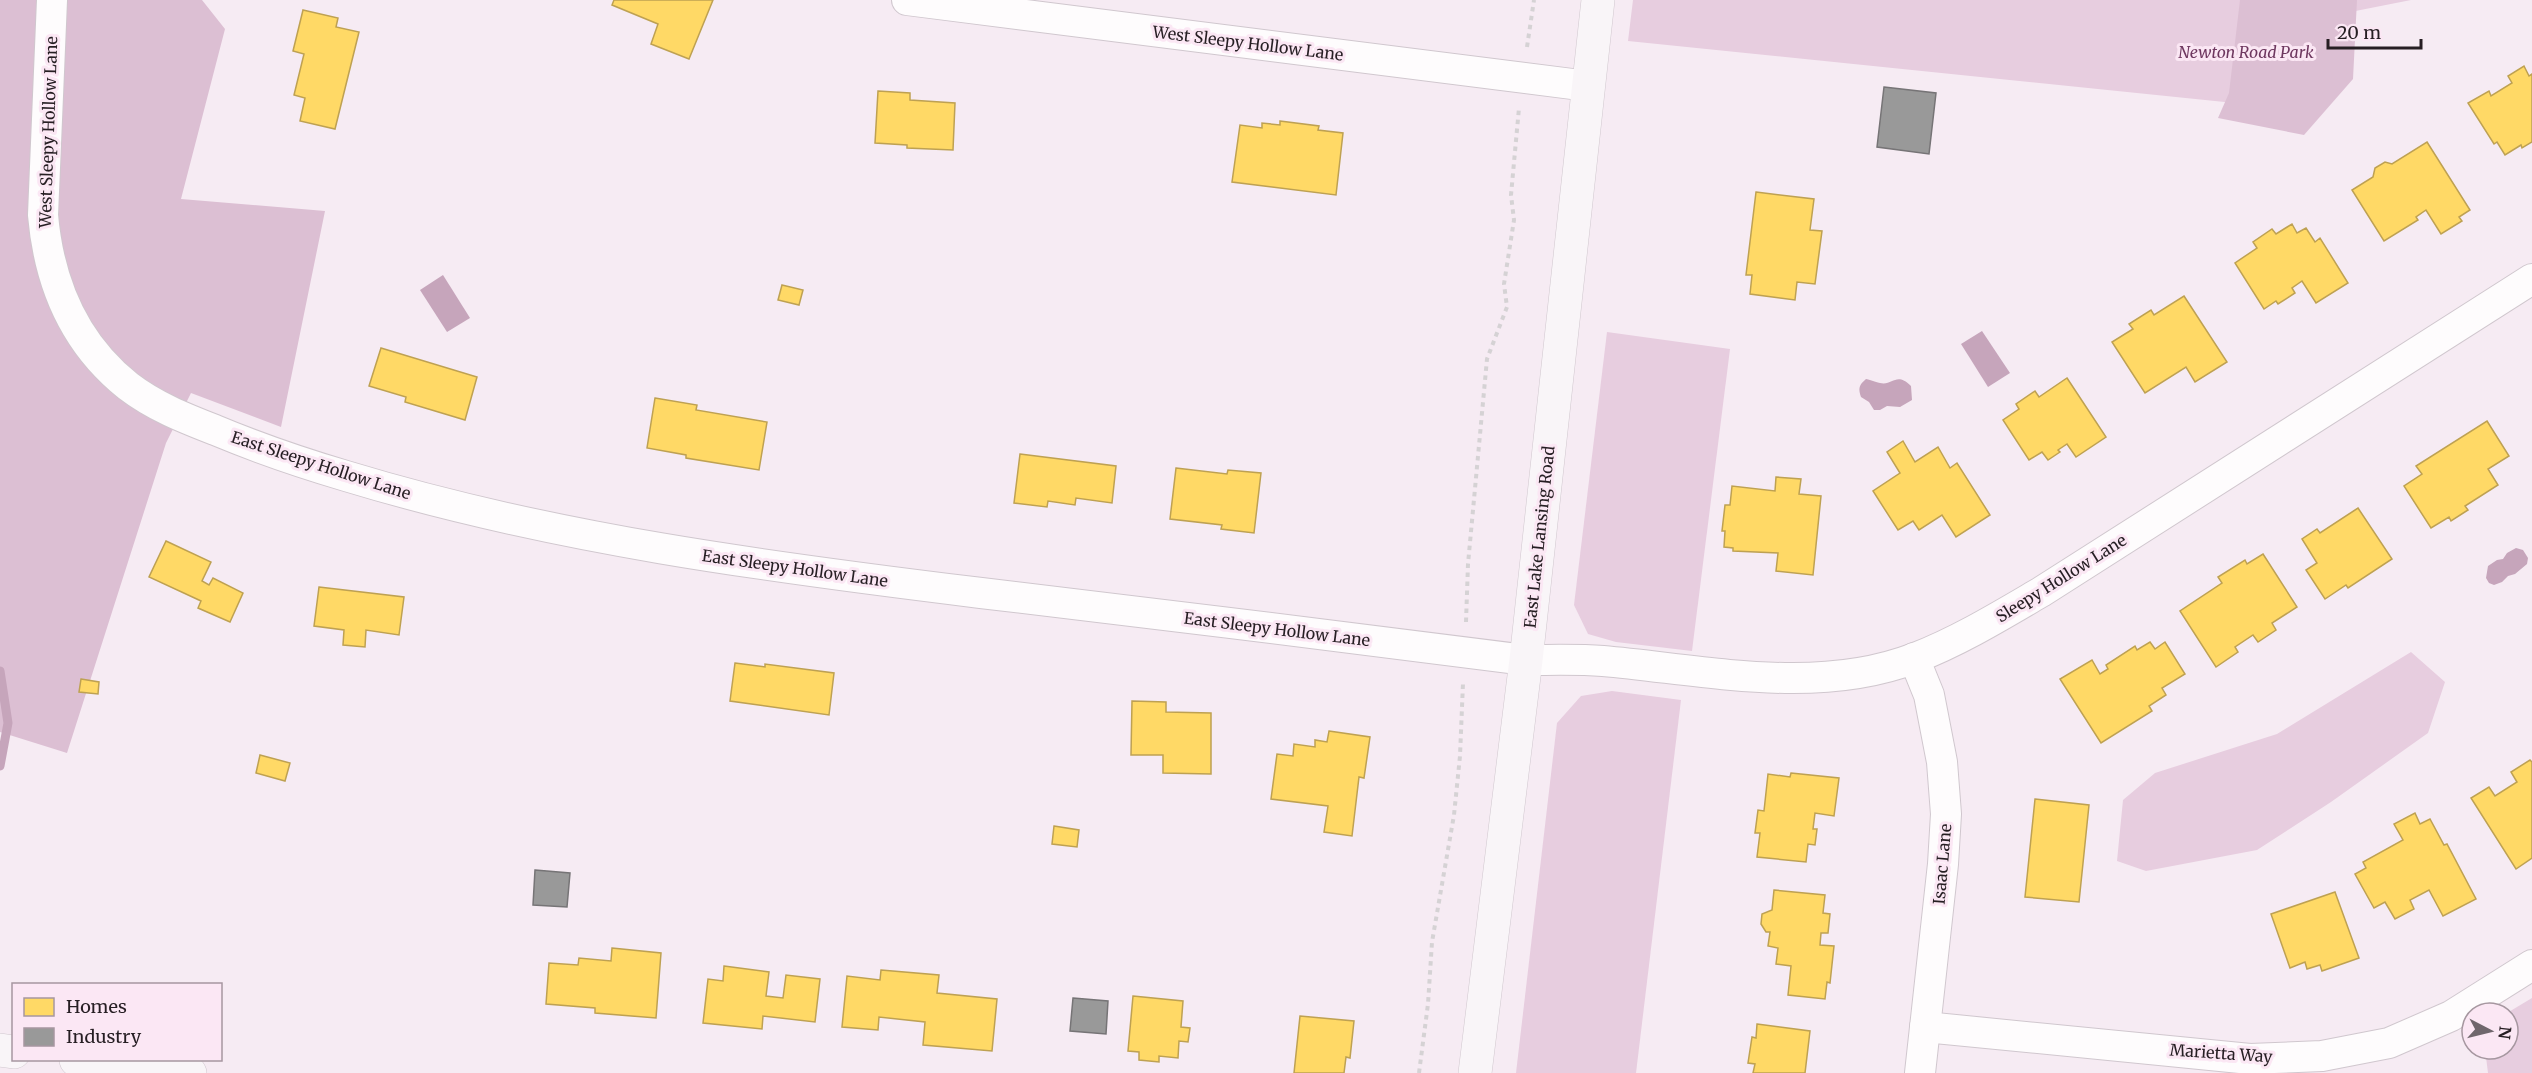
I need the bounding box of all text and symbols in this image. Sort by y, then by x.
scale bar [2328,12,2421,50]
street label: West Sleepy Hollow Lane [1151,21,1344,65]
text: 20 m [2337,21,2381,44]
street label: West Sleepy Hollow Lane [35,36,61,229]
park label: Newton Road Park [2178,42,2314,62]
street label: East Sleepy Hollow Lane [229,427,413,503]
street label: East Lake Lansing Road [1519,444,1559,629]
street label: Sleepy Hollow Lane [1992,530,2130,626]
street label: East Sleepy Hollow Lane [701,545,889,591]
street label: East Sleepy Hollow Lane [1183,608,1371,650]
street label: Isaac Lane [1929,823,1955,905]
legend [12,983,222,1061]
text: Homes [66,995,127,1018]
north arrow [2460,1001,2520,1061]
text: Industry [66,1025,142,1048]
text: N [2494,1025,2516,1041]
street label: Marietta Way [2169,1039,2274,1067]

